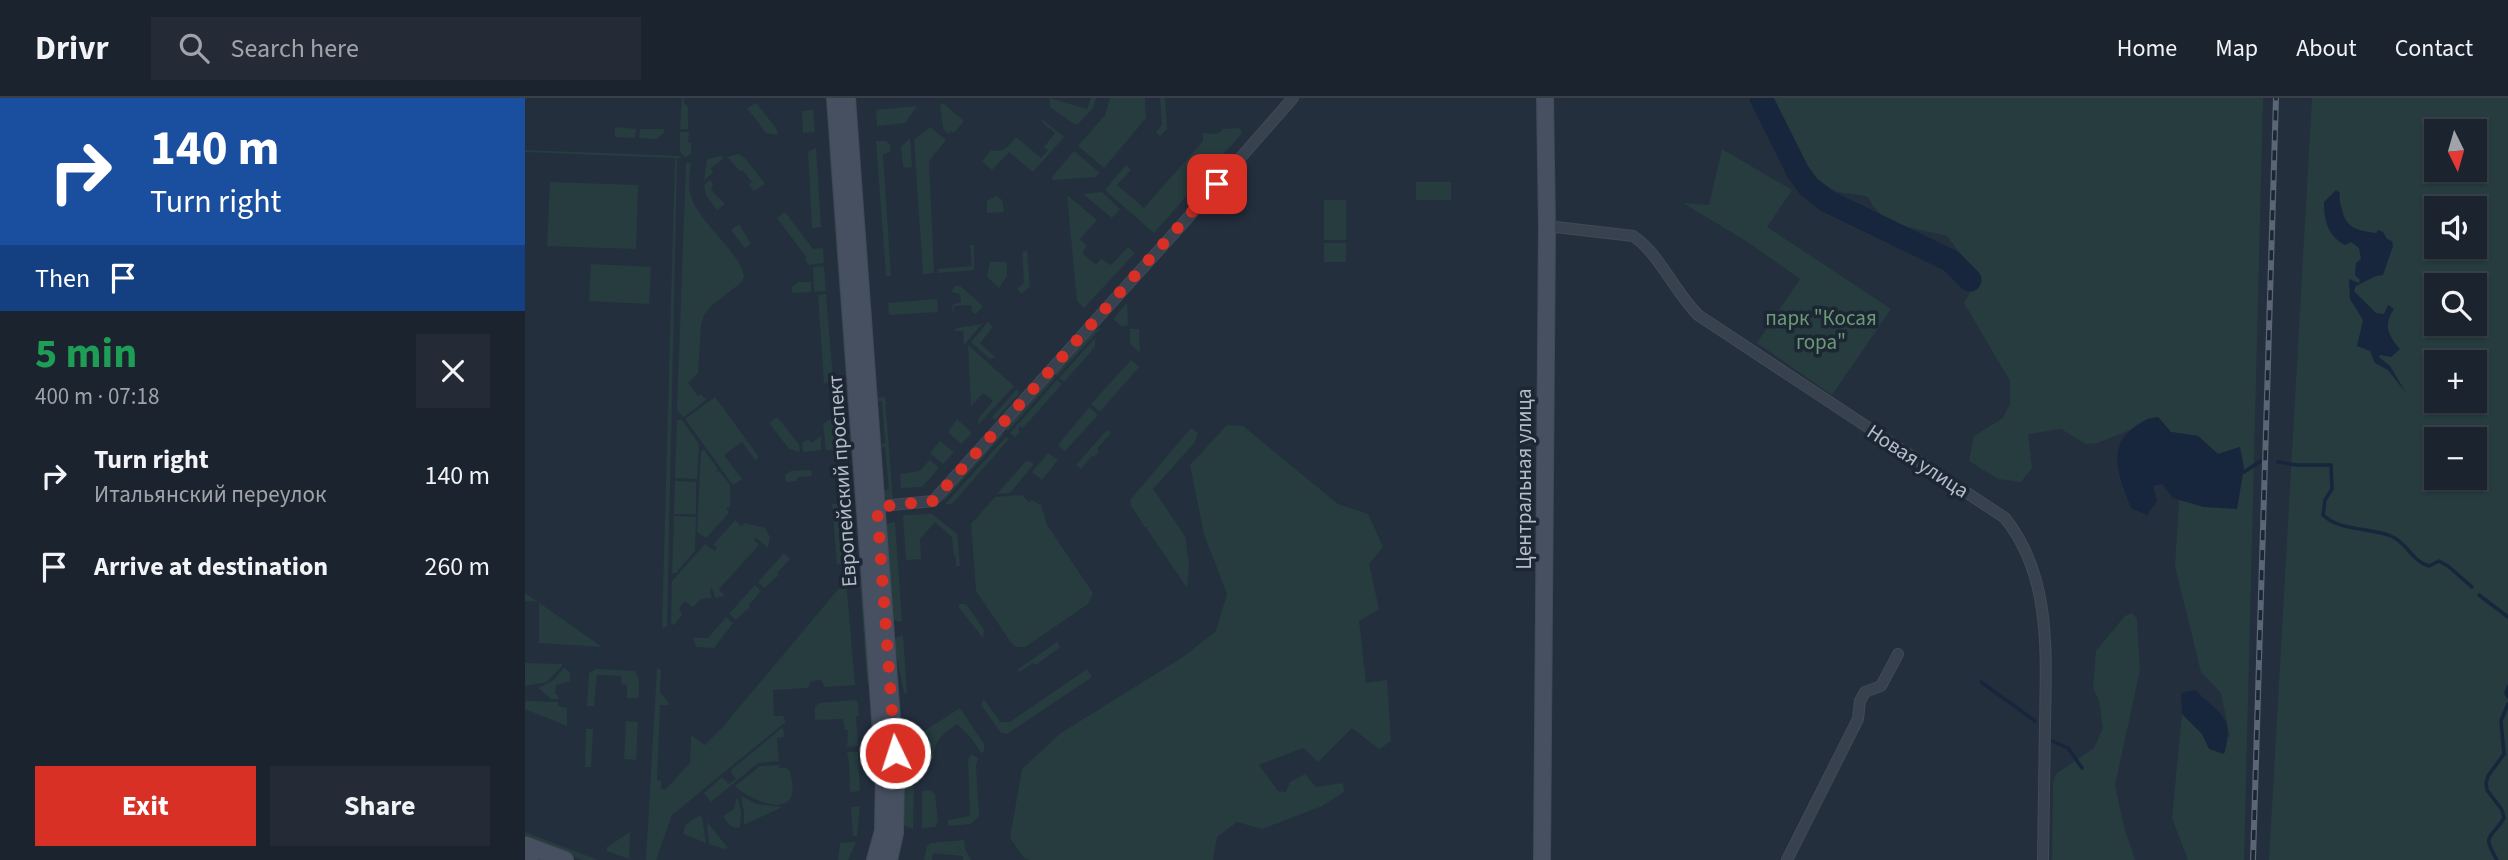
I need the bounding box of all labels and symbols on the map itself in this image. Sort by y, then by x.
north arrow [2424,119,2487,182]
pin [1187,154,1247,214]
park label: парк "Косая гора" [1765,303,1877,357]
street label: Европейский проспект [820,374,864,588]
street label: Центральная улица [1509,388,1539,570]
street label: Новая улица [1861,417,1975,505]
position arrow [858,716,932,790]

